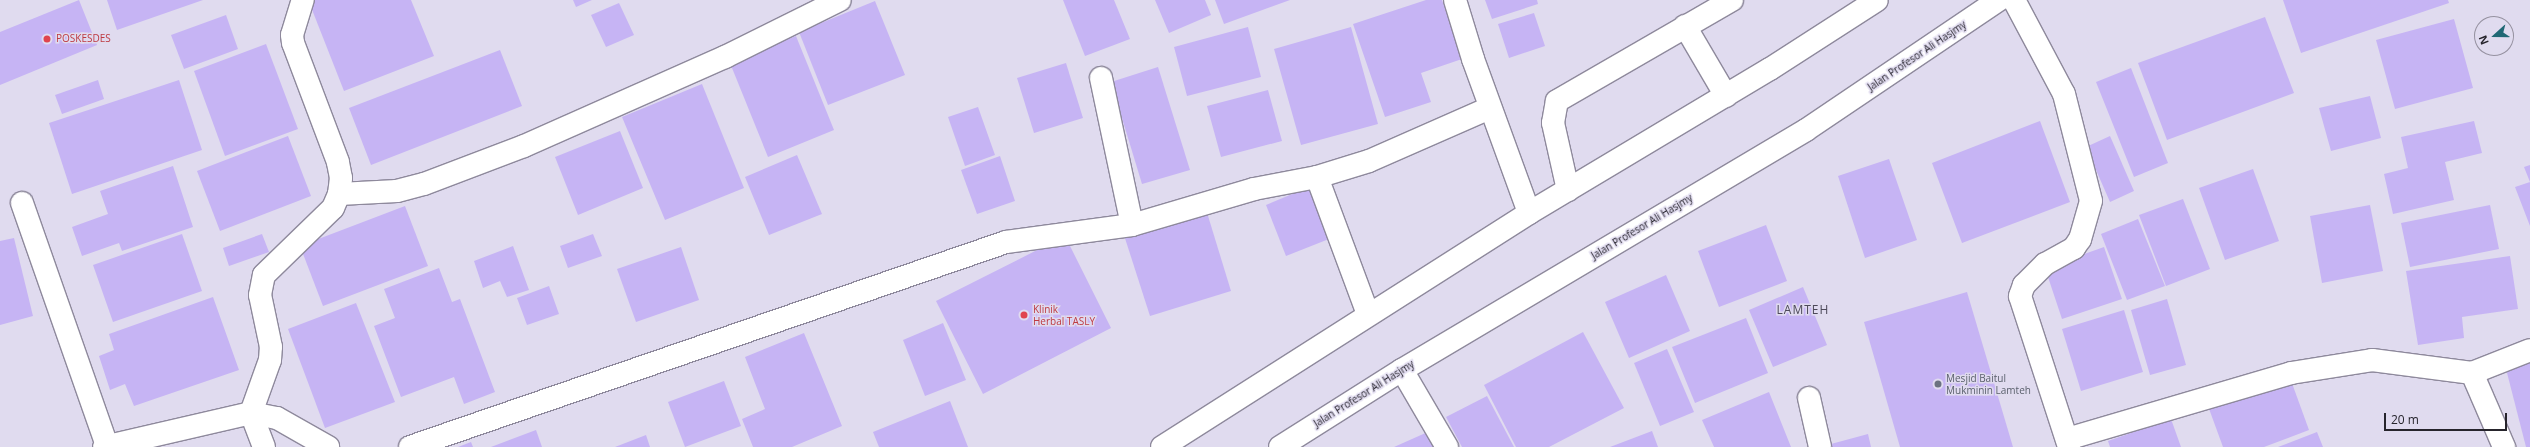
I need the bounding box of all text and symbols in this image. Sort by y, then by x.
north arrow [2474,16,2514,56]
street label: Jalan Profesor Ali Hasjmy [1866,19,1968,93]
marker: POSKESDES [41,33,53,45]
place label: POSKESDES [56,33,111,45]
text: N [2475,33,2492,47]
street label: Jalan Profesor Ali Hasjmy [1589,192,1695,262]
place label: Klinik Herbal TASLY [1033,303,1095,326]
district label: LAMTEH [1777,303,1829,317]
marker: Klinik Herbal TASLY [1018,309,1030,321]
street label: Jalan Profesor Ali Hasjmy [1312,358,1416,430]
place label: Mesjid Baitul Mukminin Lamteh [1946,372,2031,396]
marker: Mesjid Baitul Mukminin Lamteh [1933,379,1943,389]
scale bar [2386,405,2509,431]
text: 20 m [2391,411,2419,428]

